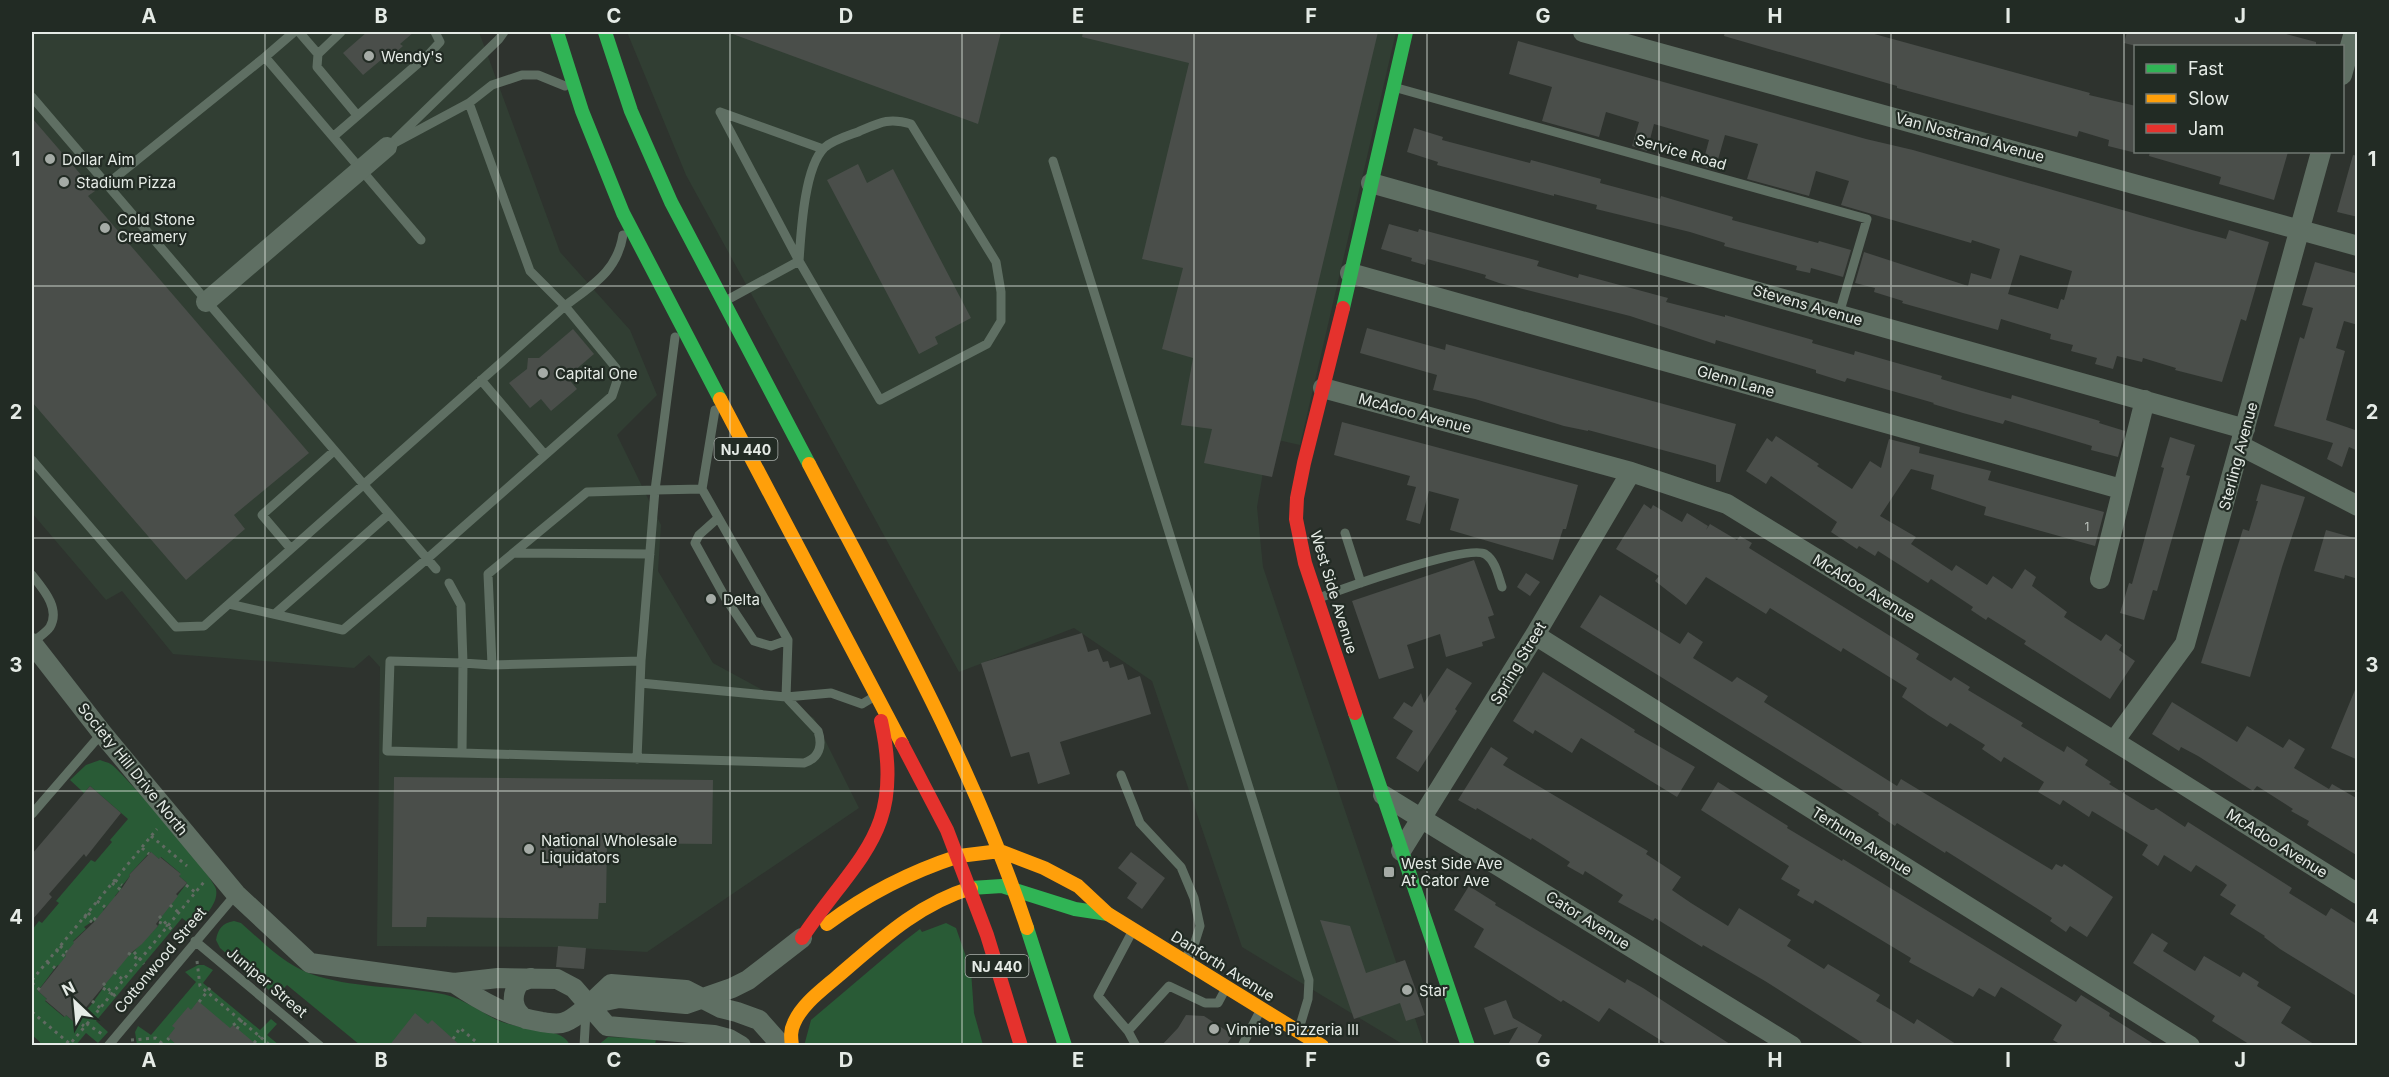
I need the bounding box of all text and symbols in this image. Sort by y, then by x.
text: A [142,4,157,28]
text: B [374,4,388,28]
text: C [607,4,621,28]
text: D [839,4,853,28]
text: E [1072,4,1084,28]
text: F [1305,4,1317,28]
text: G [1535,4,1551,28]
text: H [1768,4,1782,28]
text: I [2005,4,2011,28]
text: J [2234,4,2246,28]
legend [2134,45,2344,153]
place label: Wendy's [381,47,443,66]
marker: Wendy's [362,49,376,63]
text: Fast [2188,58,2224,79]
text: Slow [2188,88,2229,109]
street label: Van Nostrand Avenue [1894,108,2046,166]
text: Jam [2188,118,2224,139]
street label: Service Road [1633,130,1729,174]
text: 1 [12,147,20,171]
text: 1 [2368,147,2376,171]
place label: Dollar Aim [62,150,135,169]
marker: Dollar Aim [43,152,57,166]
place label: Stadium Pizza [76,173,176,192]
marker: Stadium Pizza [57,175,71,189]
place label: Cold Stone Creamery [117,210,195,246]
marker: Cold Stone Creamery [98,221,112,235]
street label: Stevens Avenue [1751,280,1865,330]
street label: Glenn Lane [1695,361,1777,401]
place label: Capital One [555,364,638,383]
marker: Capital One [536,366,550,380]
street label: McAdoo Avenue [1356,389,1474,437]
text: 2 [10,400,22,424]
street label: Sterling Avenue [2214,400,2262,512]
text: 2 [2366,400,2378,424]
road number: NJ 440 [714,438,777,460]
house number: 1 [2085,519,2089,534]
street label: West Side Avenue [1306,528,1362,656]
street label: McAdoo Avenue [1809,550,1919,626]
place label: Delta [723,590,760,609]
marker: Delta [704,592,718,606]
street label: Spring Street [1486,618,1550,708]
text: 3 [10,653,22,677]
text: 3 [2366,653,2378,677]
street label: Society Hill Drive North [74,699,192,839]
street label: Terhune Avenue [1808,802,1916,880]
street label: McAdoo Avenue [2223,804,2331,882]
place label: National Wholesale Liquidators [541,831,677,867]
marker: National Wholesale Liquidators [522,842,536,856]
place label: West Side Ave At Cator Ave [1401,854,1502,890]
marker: West Side Ave At Cator Ave [1382,865,1396,879]
street label: Cator Avenue [1542,887,1634,953]
street label: Cottonwood Street [110,903,210,1017]
text: 4 [9,905,23,929]
text: 4 [2365,905,2379,929]
street label: Danforth Avenue [1168,926,1278,1006]
street label: Juniper Street [223,943,311,1021]
road number: NJ 440 [966,955,1028,977]
north arrow [45,972,105,1032]
text: N [59,977,78,1000]
place label: Star [1419,981,1448,1000]
marker: Star [1400,983,1414,997]
place label: Vinnie's Pizzeria III [1226,1020,1359,1039]
marker: Vinnie's Pizzeria III [1207,1022,1221,1036]
text: A [142,1048,157,1072]
text: B [374,1048,388,1072]
text: C [607,1048,621,1072]
text: D [839,1048,853,1072]
text: E [1072,1048,1084,1072]
text: F [1305,1048,1317,1072]
text: G [1535,1048,1551,1072]
text: H [1768,1048,1782,1072]
text: I [2005,1048,2011,1072]
text: J [2234,1048,2246,1072]

